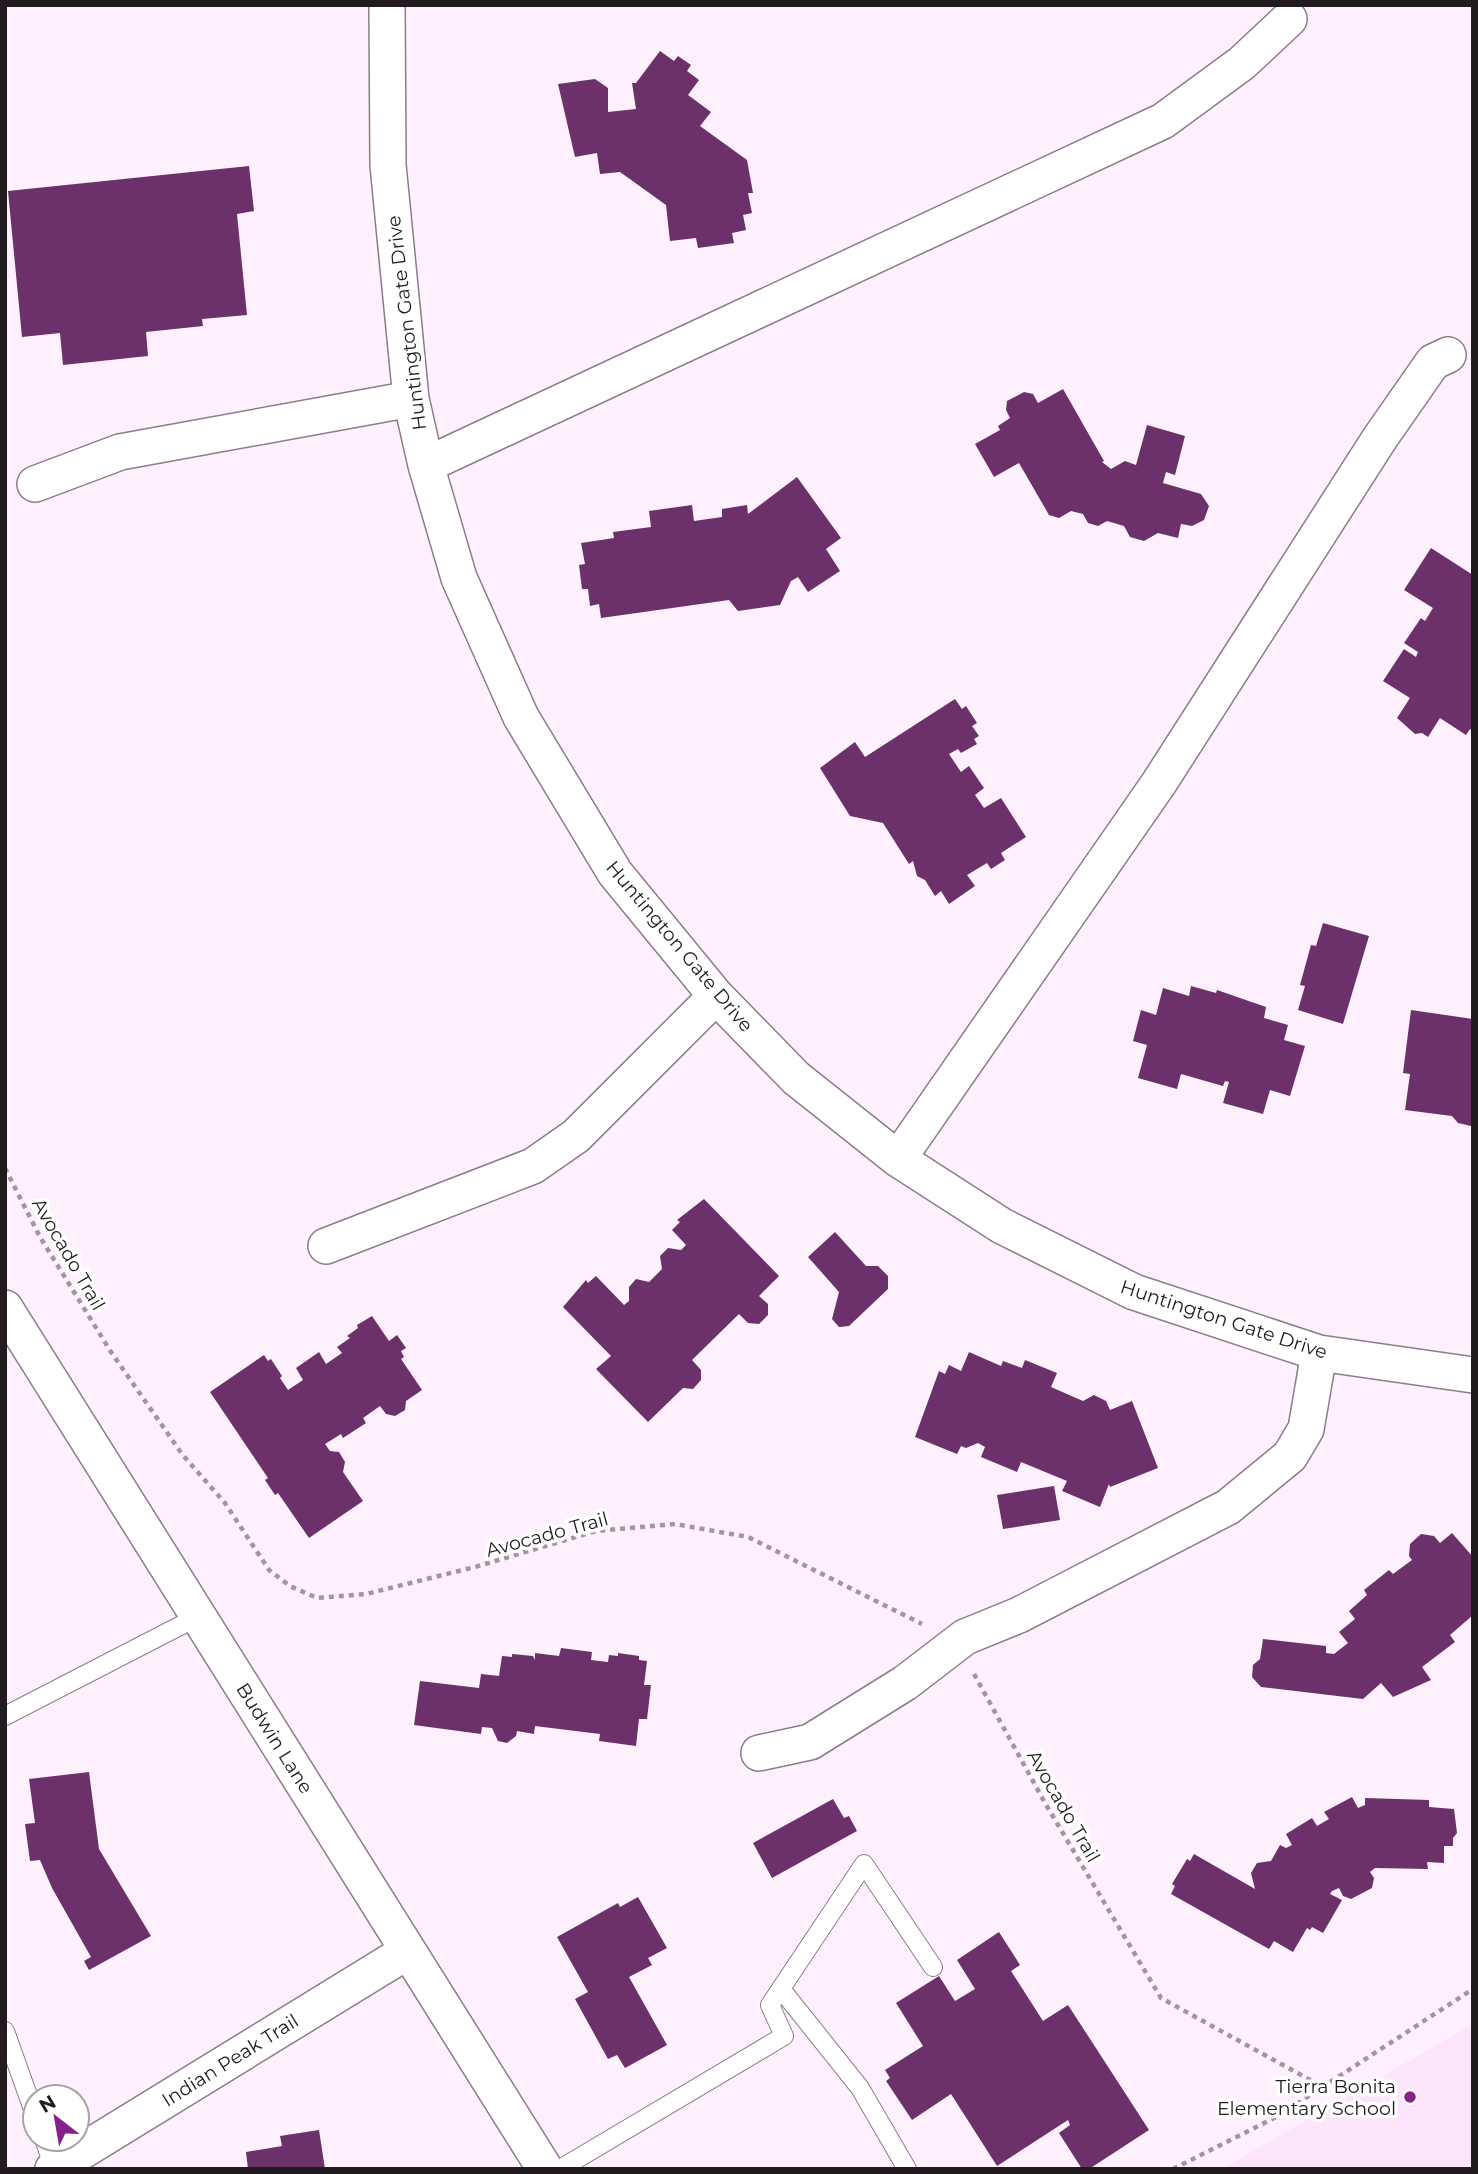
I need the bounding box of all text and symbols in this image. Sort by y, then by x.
street label: Huntington Gate Drive [382,214,431,432]
street label: Huntington Gate Drive [601,856,758,1037]
street label: Avocado Trail [27,1194,110,1314]
street label: Huntington Gate Drive [1117,1275,1330,1364]
street label: Avocado Trail [483,1507,611,1562]
street label: Budwin Lane [231,1679,318,1798]
street label: Avocado Trail [1022,1746,1105,1866]
street label: Indian Peak Trail [158,2009,303,2112]
place label: Tierra Bonita Elementary School [1217,2075,1396,2120]
north arrow [21,2083,91,2153]
marker: Tierra Bonita Elementary School [1402,2089,1418,2105]
text: N [35,2090,60,2118]

